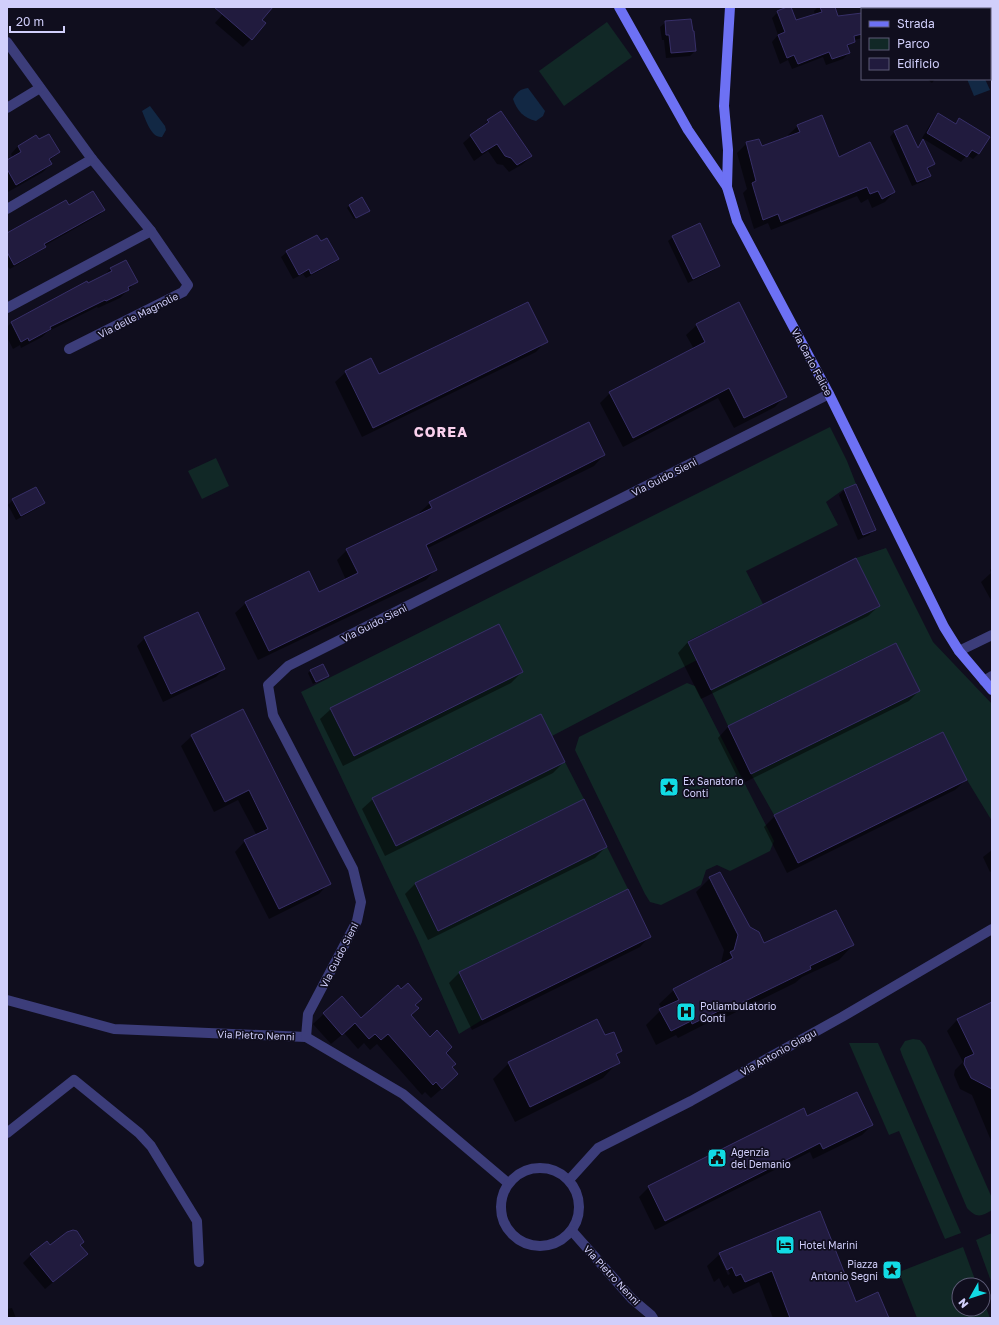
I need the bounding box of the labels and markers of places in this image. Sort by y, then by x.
place label: Ex Sanatorio Conti [683,775,743,799]
place icon: Ex Sanatorio Conti [658,776,680,798]
place label: Poliambulatorio Conti [700,1000,776,1024]
hospital icon: Poliambulatorio Conti [675,1001,697,1023]
place label: Agenzia del Demanio [731,1146,791,1170]
public building icon: Agenzia del Demanio [706,1147,728,1169]
hotel icon: Hotel Marini [774,1234,796,1256]
place label: Hotel Marini [799,1239,858,1251]
place label: Piazza Antonio Segni [811,1258,878,1282]
place icon: Piazza Antonio Segni [881,1259,903,1281]

